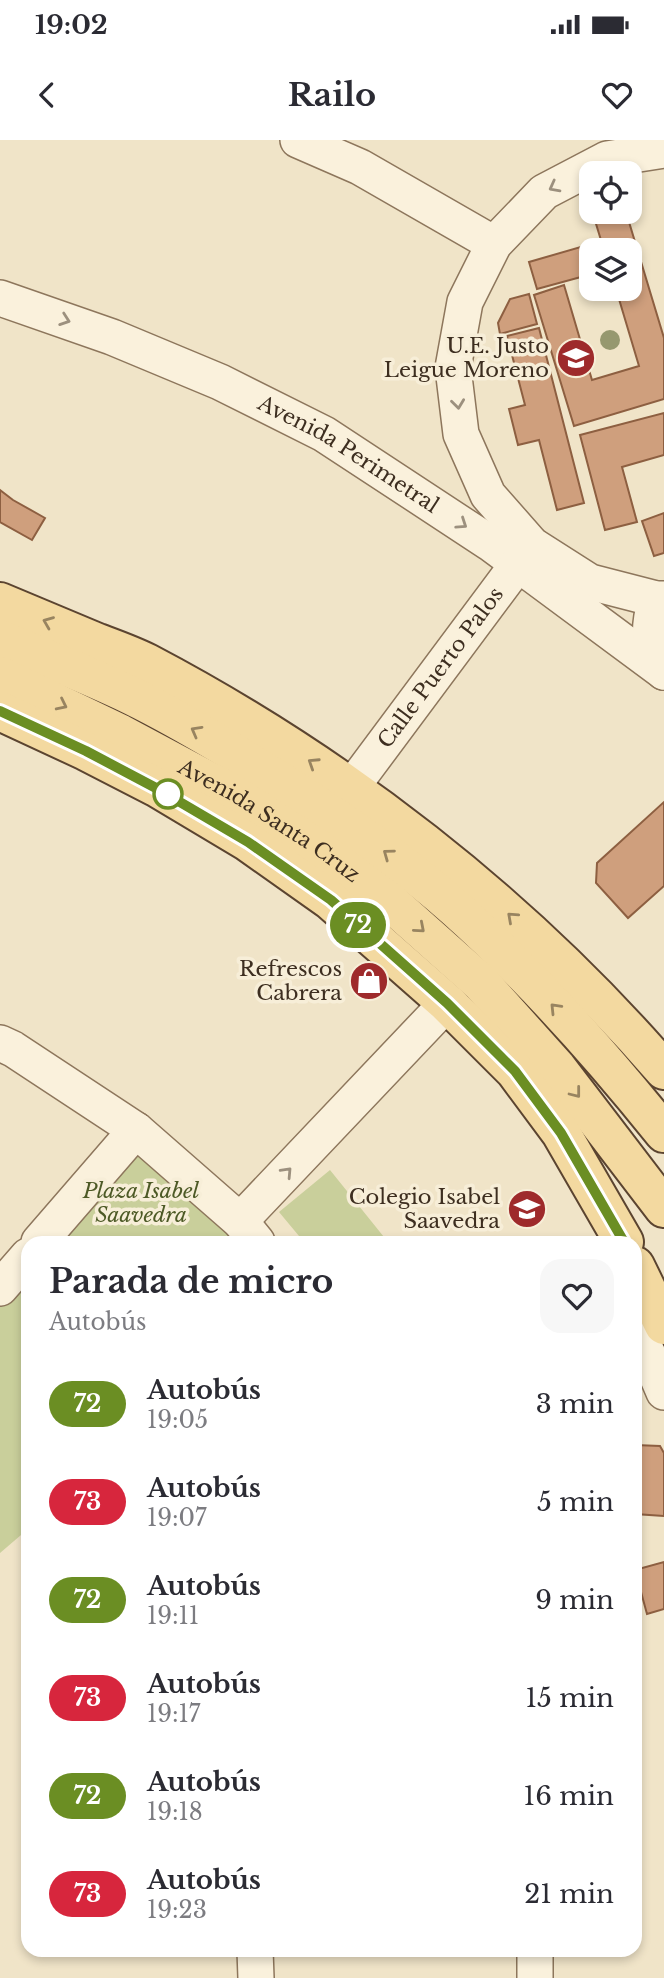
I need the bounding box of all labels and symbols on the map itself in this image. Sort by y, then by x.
one-way arrow [549,179,561,192]
one-way arrow [58,312,70,326]
place label: U.E. Justo Leigue Moreno [384,333,549,383]
school or university icon: U.E. Justo Leigue Moreno [555,337,597,379]
street label: Avenida Perimetral [253,390,444,519]
one-way arrow [450,398,465,410]
one-way arrow [454,516,467,529]
street label: Calle Puerto Palos [372,582,509,753]
one-way arrow [43,617,55,631]
one-way arrow [55,697,67,711]
one-way arrow [191,726,204,739]
street label: Avenida Santa Cruz [173,753,365,888]
one-way arrow [308,759,321,772]
unlabelled marker [153,779,183,809]
one-way arrow [383,850,396,862]
line badge: 72 [326,902,390,948]
one-way arrow [508,913,521,925]
one-way arrow [412,920,425,932]
place label: Refrescos Cabrera [239,956,342,1006]
shop icon: Refrescos Cabrera [348,960,390,1002]
one-way arrow [551,1003,564,1016]
one-way arrow [568,1085,581,1097]
one-way arrow [278,1167,291,1180]
park label: Plaza Isabel Saavedra [82,1178,200,1228]
place label: Colegio Isabel Saavedra [349,1184,500,1234]
school or university icon: Colegio Isabel Saavedra [506,1188,548,1230]

